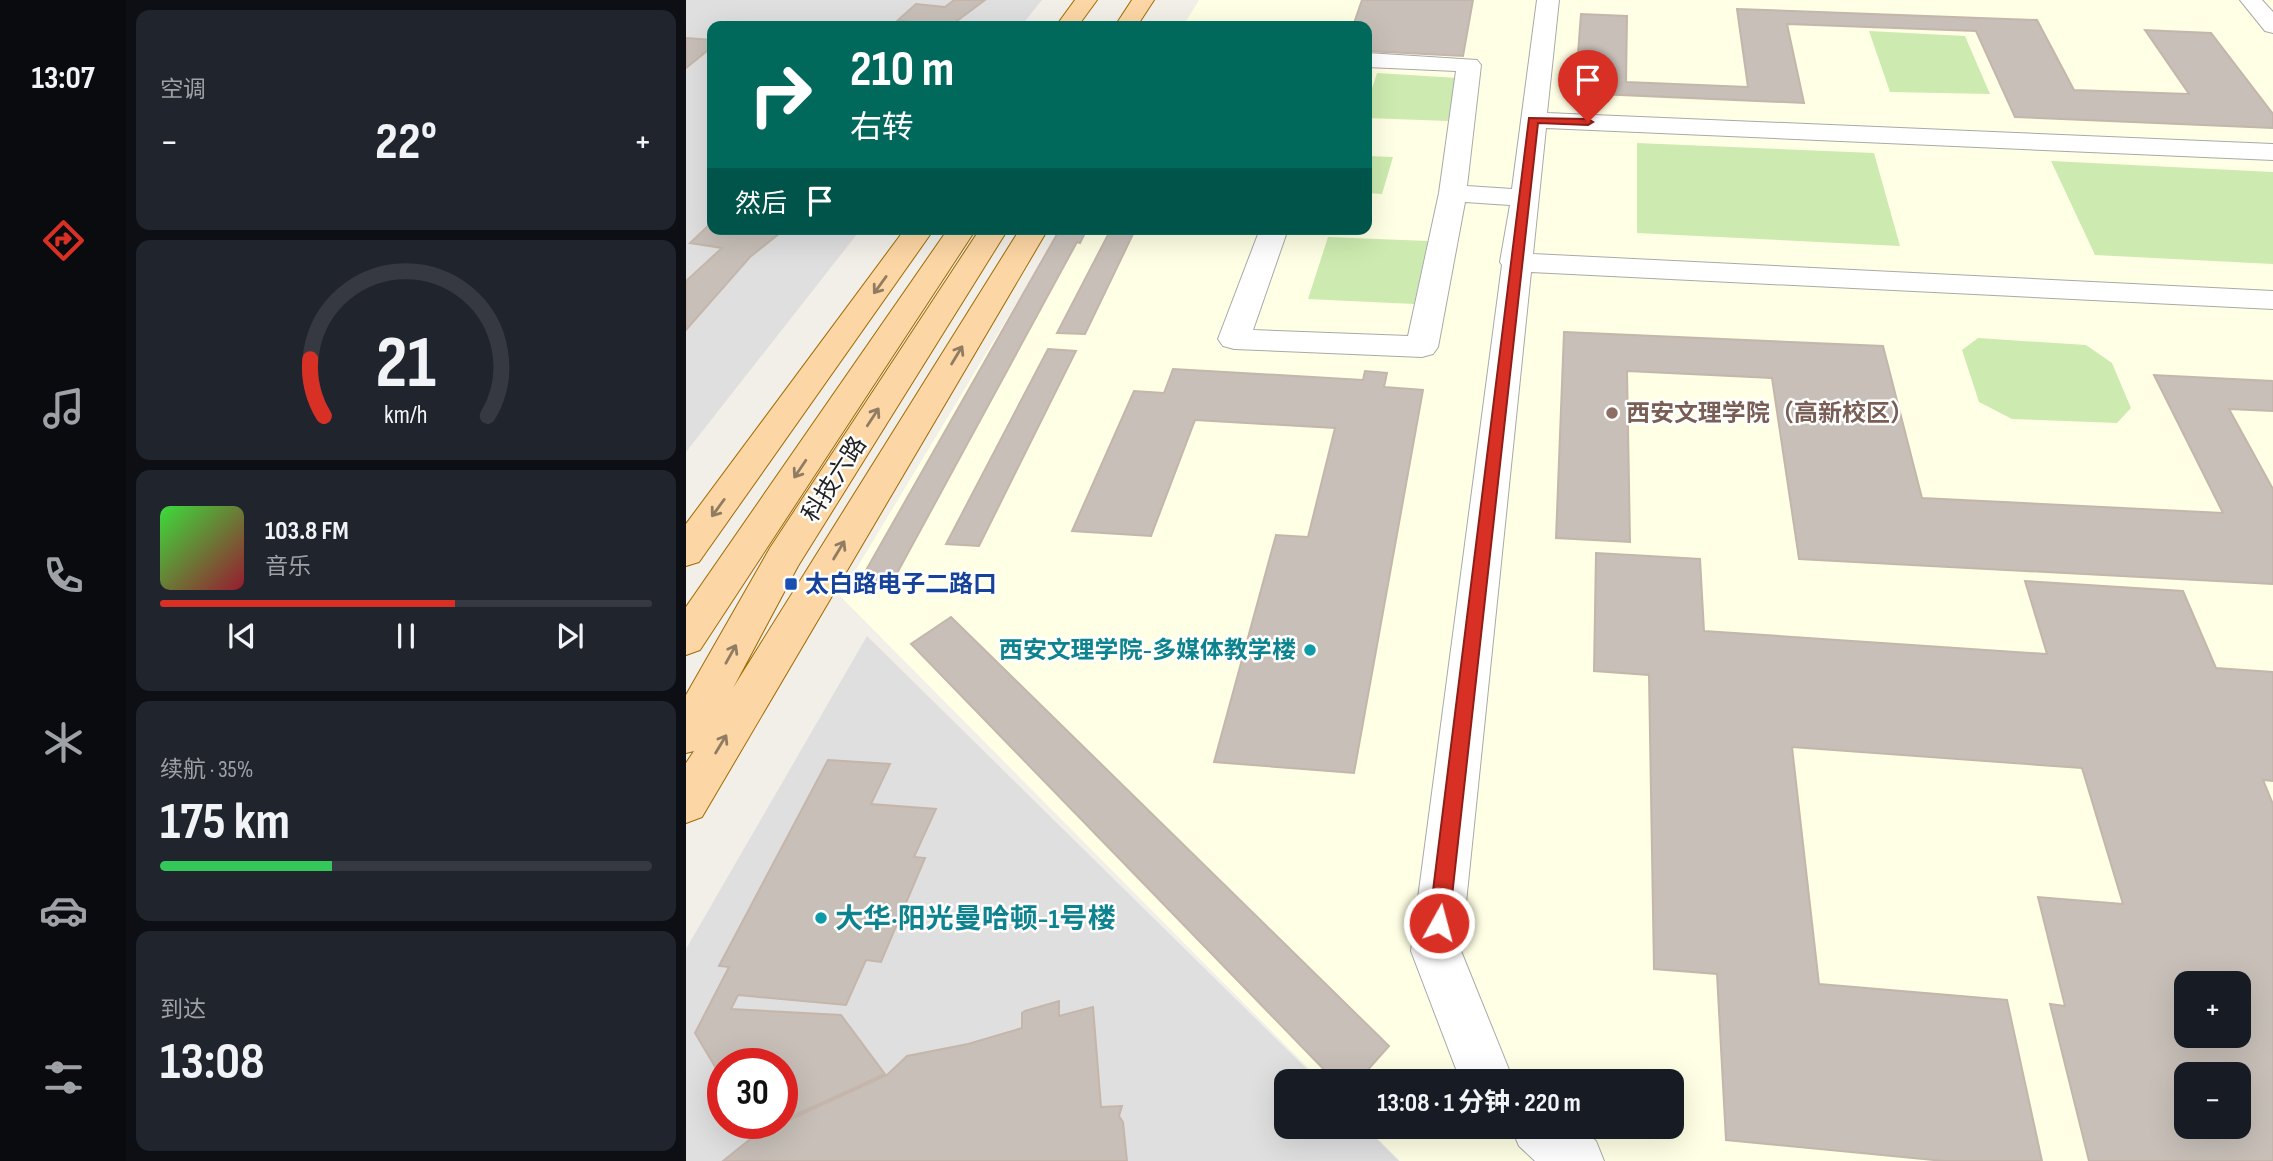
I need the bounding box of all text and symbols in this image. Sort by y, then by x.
text: 210 m [850,41,954,100]
icon: right [735,49,826,140]
pin [1558,50,1618,122]
text: 13:07 [31,59,95,98]
icon: arrive [1569,61,1607,99]
text: 空调 [160,76,206,104]
text: 右转 [850,109,914,148]
text: 22° [375,111,437,174]
text: − [160,120,179,165]
text: + [633,120,652,165]
icon: arrive [801,182,839,220]
text: 然后 [735,189,787,220]
icon: directions [39,216,88,265]
one-way arrow [873,275,888,294]
text: 21 [376,321,436,409]
one-way arrow [951,346,965,366]
icon: music [39,384,88,433]
place label: 西安文理学院（高新校区） [1626,399,1914,428]
text: km/h [384,400,428,431]
marker: 西安文理学院（高新校区） [1604,405,1620,421]
one-way arrow [867,408,881,428]
street label: 科技六路 [796,431,873,527]
one-way arrow [793,459,808,478]
one-way arrow [711,498,725,517]
text: 103.8 FM [265,516,349,547]
one-way arrow [833,540,847,560]
icon: phone [39,551,88,600]
text: 音乐 [265,553,311,581]
place label: 太白路电子二路口 [805,570,997,599]
marker: 太白路电子二路口 [783,576,799,592]
icon: previous [223,617,261,655]
icon: pause [387,617,425,655]
icon: next [551,617,589,655]
place label: 西安文理学院-多媒体教学楼 [999,636,1296,665]
marker: 西安文理学院-多媒体教学楼 [1302,642,1318,658]
one-way arrow [724,644,738,665]
icon: climate [39,718,88,767]
one-way arrow [715,735,729,755]
text: 续航 · 35% [160,756,253,784]
text: 175 km [160,791,290,854]
icon: car [39,886,88,935]
position arrow [1402,886,1476,960]
place label: 大华·阳光曼哈顿-1号楼 [835,903,1115,936]
marker: 大华·阳光曼哈顿-1号楼 [813,910,829,926]
map controls [2174,971,2251,1139]
button: + [2174,971,2251,1048]
text: 到达 [160,996,206,1024]
text: 13:08 [160,1031,265,1094]
speed limit sign: 30 [707,1048,798,1139]
icon: filters [39,1053,88,1102]
button: − [2174,1062,2251,1139]
text: 13:08 · 1 分钟 · 220 m [1377,1088,1581,1119]

